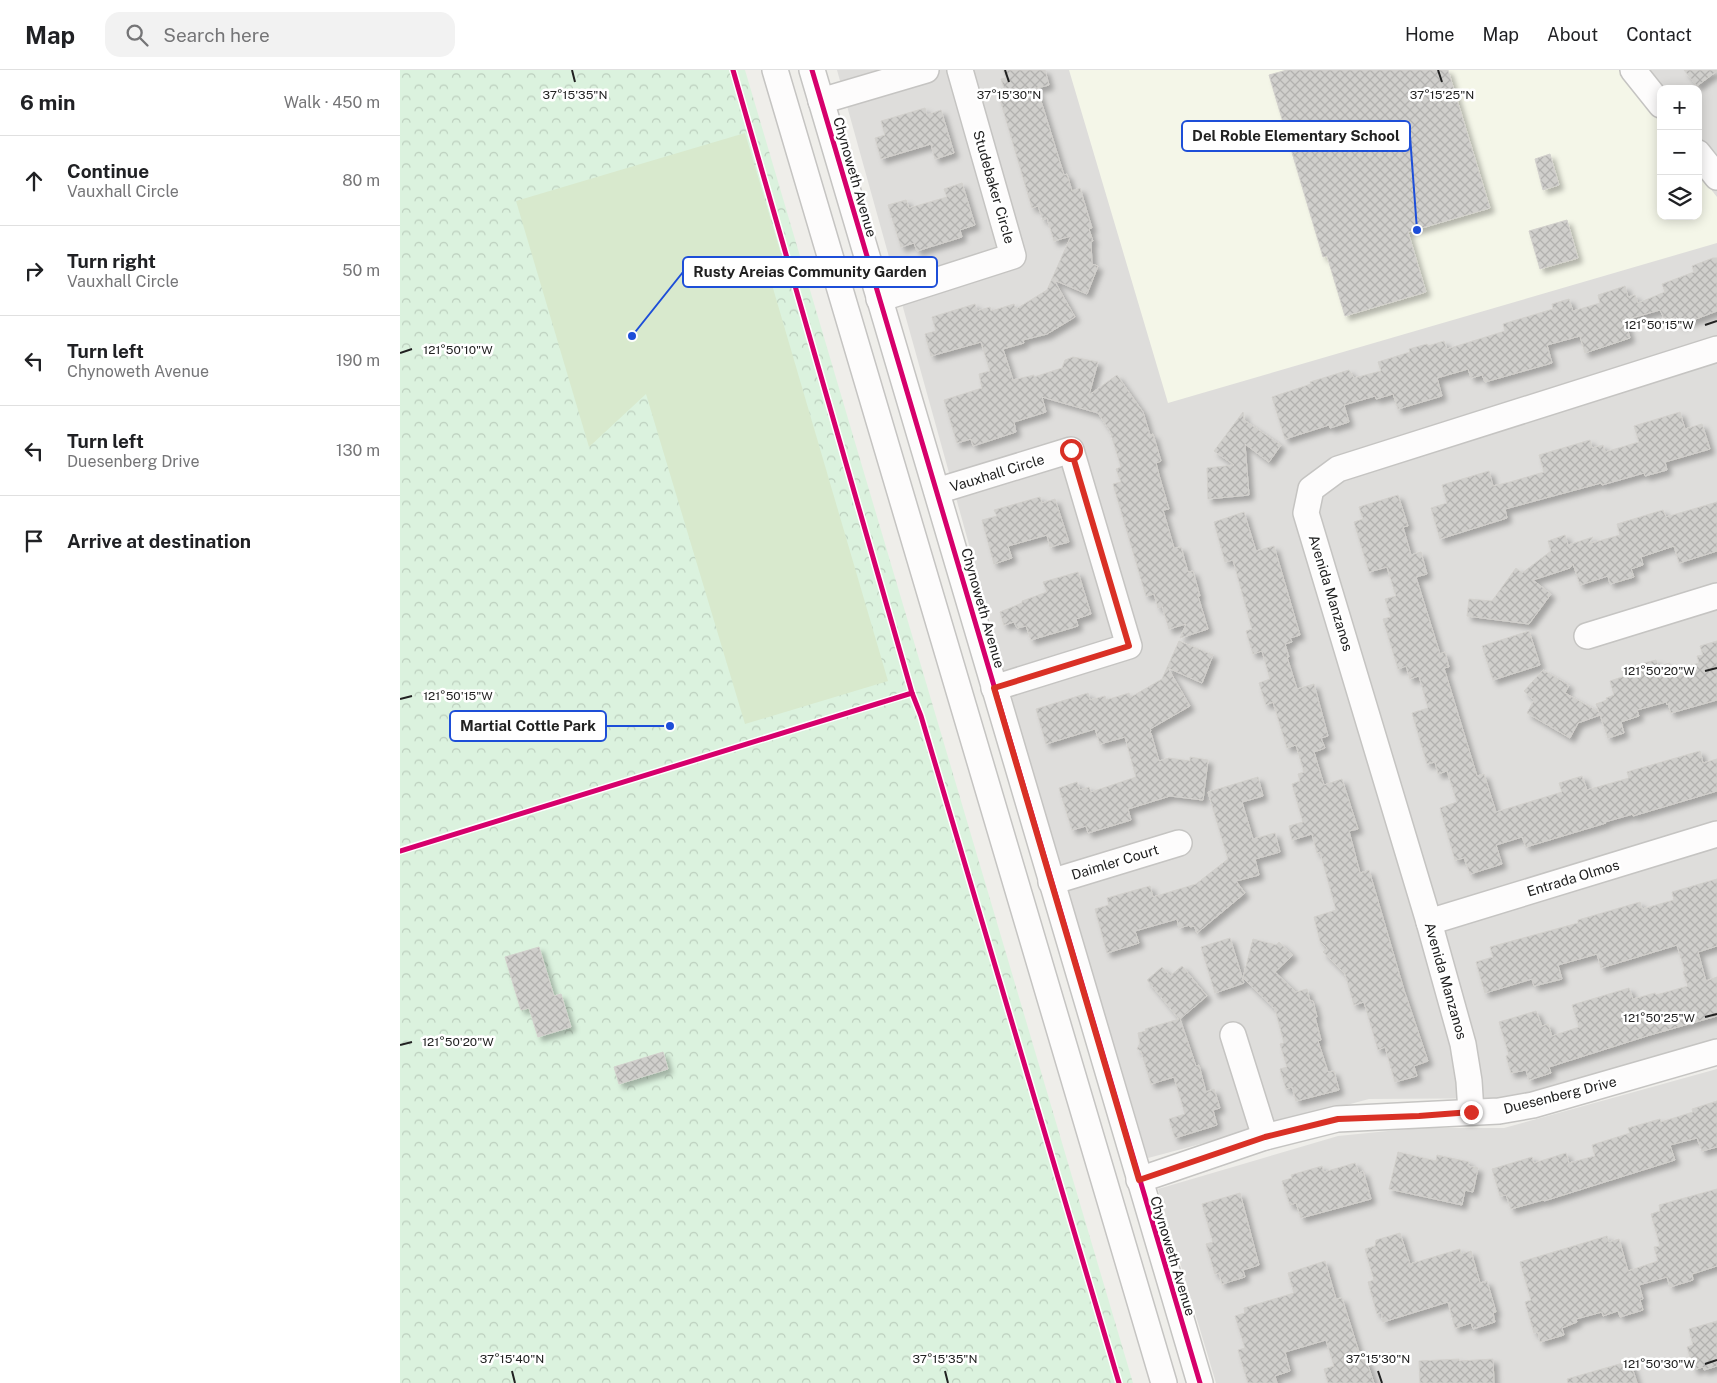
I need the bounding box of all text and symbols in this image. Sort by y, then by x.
search box [105,12,455,57]
text: Map [25,21,75,49]
icon: search [123,21,151,49]
text: Search here [163,24,270,46]
text: Home [1405,24,1455,45]
text: Map [1483,24,1519,45]
text: About [1547,24,1598,45]
text: Contact [1626,24,1692,45]
map controls [1657,85,1702,220]
button: + [1657,85,1702,130]
text: 37°15'35"N [542,88,608,102]
text: 37°15'30"N [977,88,1041,102]
text: 37°15'25"N [1410,88,1474,102]
text: 6 min [20,90,76,115]
text: Walk · 450 m [284,93,380,112]
street label: Chynoweth Avenue [830,115,880,239]
callout: Del Roble Elementary School [1182,121,1410,151]
text: Del Roble Elementary School [1192,127,1400,144]
street label: Studebaker Circle [970,129,1018,246]
button: − [1657,130,1702,175]
text: Continue [67,160,149,182]
icon: ahead [20,167,48,195]
text: 80 m [342,171,380,190]
button: layers [1657,175,1702,220]
text: Vauxhall Circle [67,182,179,201]
text: Turn right [67,250,156,272]
icon: right [20,257,48,285]
callout: Rusty Areias Community Garden [683,257,937,287]
text: 50 m [342,261,380,280]
text: Rusty Areias Community Garden [693,263,927,280]
text: Vauxhall Circle [67,272,179,291]
text: 121°50'15"W [1624,318,1694,332]
text: Turn left [67,340,144,362]
text: 121°50'10"W [423,343,493,357]
icon: left [20,347,48,375]
text: 190 m [336,351,380,370]
text: Chynoweth Avenue [67,362,209,381]
text: Turn left [67,430,144,452]
icon: left [20,437,48,465]
route start [1060,439,1083,462]
text: 130 m [336,441,380,460]
street label: Vauxhall Circle [948,451,1046,495]
text: Duesenberg Drive [67,452,200,471]
icon: arrive [20,527,48,555]
text: Arrive at destination [67,530,251,552]
street label: Avenida Manzanos [1306,533,1356,653]
street label: Chynoweth Avenue [958,546,1008,670]
text: 121°50'20"W [1623,664,1695,678]
text: 121°50'15"W [423,689,493,703]
callout: Martial Cottle Park [450,711,606,741]
text: Martial Cottle Park [460,717,596,734]
street label: Daimler Court [1070,841,1160,883]
street label: Entrada Olmos [1525,856,1621,900]
street label: Avenida Manzanos [1422,921,1470,1041]
text: 121°50'25"W [1623,1011,1695,1025]
text: 121°50'20"W [422,1035,494,1049]
street label: Duesenberg Drive [1502,1073,1618,1117]
route end [1460,1101,1483,1124]
street label: Chynoweth Avenue [1147,1194,1199,1318]
text: 37°15'40"N [480,1352,544,1366]
text: 37°15'35"N [912,1352,978,1366]
text: 37°15'30"N [1346,1352,1410,1366]
text: 121°50'30"W [1623,1357,1695,1371]

